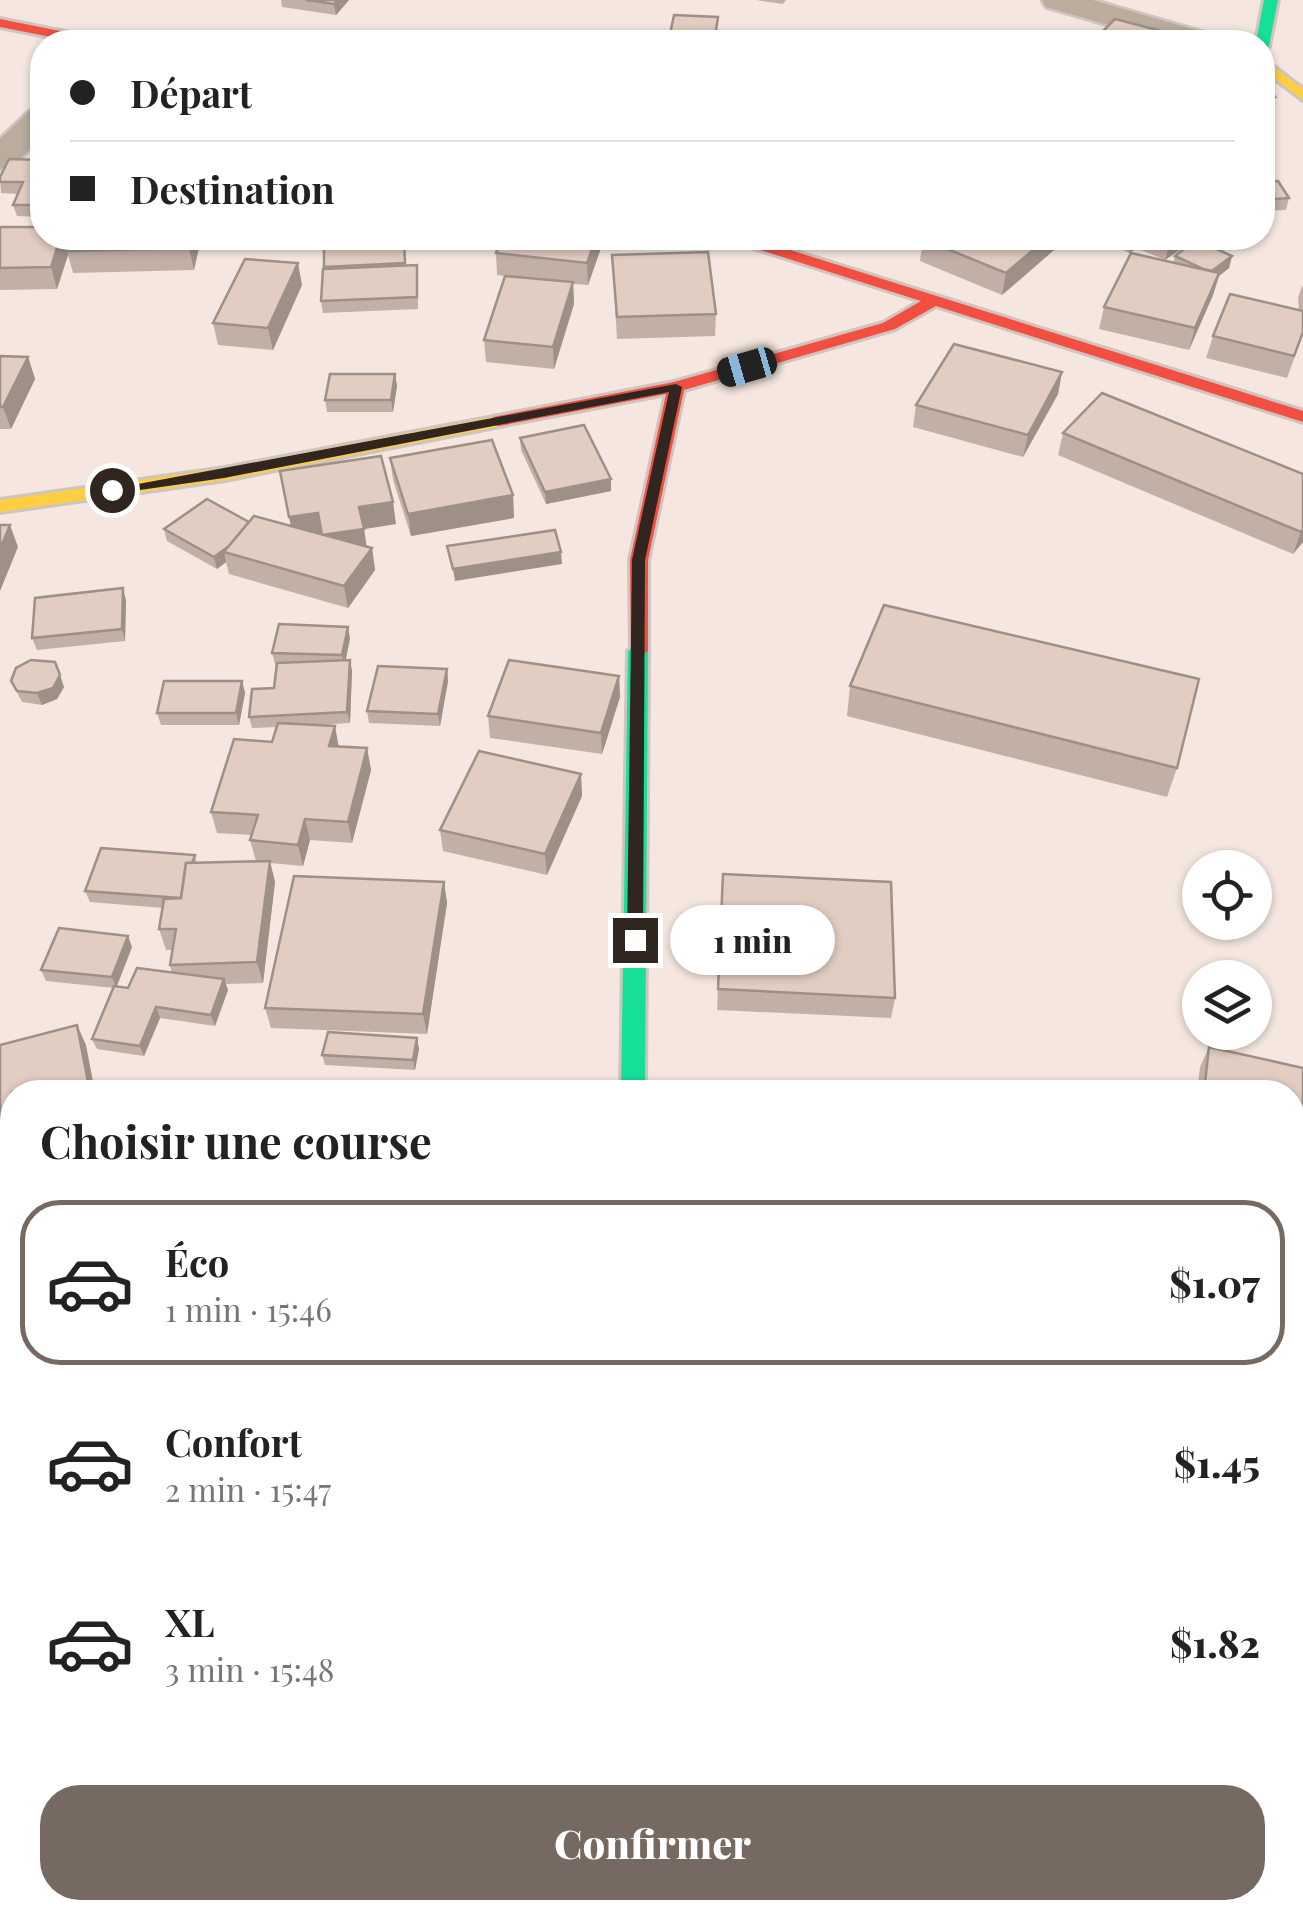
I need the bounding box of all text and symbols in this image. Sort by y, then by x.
text: Départ [130,67,252,118]
text: Destination [130,163,335,214]
car [714,344,780,390]
route start [90,468,135,513]
map controls [1182,850,1272,1050]
button: locate [1182,850,1272,940]
callout: 1 min [670,905,835,975]
route end [613,918,658,963]
text: 1 min [713,918,792,961]
button: layers [1182,960,1272,1050]
text: Choisir une course [40,1110,432,1170]
text: Éco [165,1236,229,1287]
icon: car [45,1238,135,1328]
text: $1.07 [1169,1257,1260,1308]
text: 1 min · 15:46 [165,1287,332,1330]
text: Confort [165,1416,302,1467]
icon: car [45,1418,135,1508]
text: $1.45 [1174,1437,1260,1488]
text: 2 min · 15:47 [165,1467,331,1510]
text: XL [165,1596,214,1647]
icon: car [45,1598,135,1688]
text: $1.82 [1170,1617,1260,1668]
text: 3 min · 15:48 [165,1647,334,1690]
button: Confirmer [40,1785,1265,1900]

